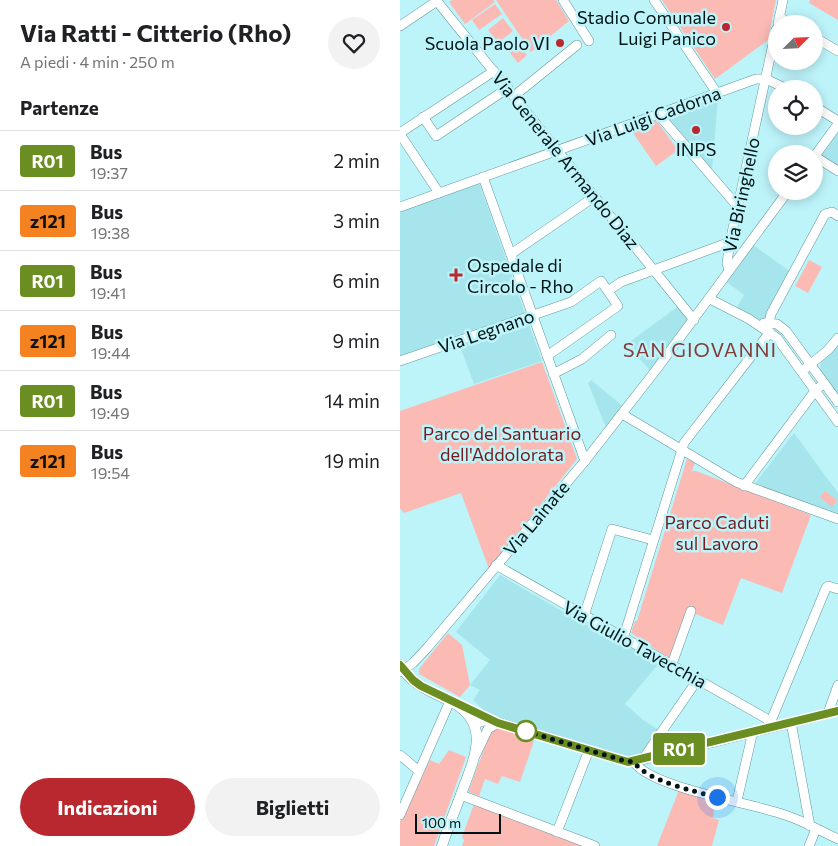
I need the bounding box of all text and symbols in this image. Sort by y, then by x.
place label: Stadio Comunale Luigi Panico [577,6,716,49]
north arrow [768,15,822,70]
map controls [768,15,823,200]
button: heart [328,17,380,69]
text: Via Ratti - Citterio (Rho) [20,18,291,47]
marker: Stadio Comunale Luigi Panico [720,21,732,33]
place label: Scuola Paolo VI [425,32,550,54]
marker: Scuola Paolo VI [554,37,566,49]
text: A piedi · 4 min · 250 m [20,52,175,71]
street label: Via Generale Armando Diaz [488,67,644,253]
button: locate [768,80,823,135]
street label: Via Luigi Cadorna [582,81,724,151]
text: Partenze [20,96,99,119]
marker: INPS [690,124,702,136]
street label: Via Biringhello [718,135,764,255]
place label: INPS [676,138,716,160]
text: Bus [90,140,122,163]
button: layers [768,145,823,200]
text: 2 min [333,149,380,172]
text: R01 [31,150,64,172]
text: 19:37 [90,163,128,182]
text: Bus [91,200,123,223]
text: 3 min [333,209,380,232]
text: z121 [30,210,66,232]
text: 19:38 [91,223,130,242]
place label: Ospedale di Circolo - Rho [467,254,573,297]
text: Bus [90,260,122,283]
marker: Ospedale di Circolo - Rho [449,268,463,282]
text: 6 min [332,269,380,292]
text: R01 [31,270,64,292]
text: 19:41 [90,283,126,302]
street label: Via Legnano [435,304,537,358]
text: Bus [91,320,123,343]
text: 9 min [332,329,380,352]
text: z121 [30,330,66,352]
district label: SAN GIOVANNI [623,337,777,361]
text: 19:44 [91,343,130,362]
text: Bus [90,380,122,403]
text: 14 min [324,389,380,412]
text: R01 [31,390,64,412]
text: 19:49 [90,403,130,422]
park label: Parco del Santuario dell'Addolorata [423,422,581,465]
text: Bus [91,440,123,463]
text: 19 min [324,449,380,472]
text: z121 [30,450,66,472]
text: 19:54 [91,463,130,482]
street label: Via Lainate [498,476,574,560]
park label: Parco Caduti sul Lavoro [665,511,769,554]
street label: Via Giulio Tavecchia [559,595,711,693]
unlabelled marker [515,720,537,742]
line badge: R01 [650,733,708,765]
text: R01 [663,738,695,760]
button: Indicazioni [20,778,195,836]
button: Biglietti [205,778,380,836]
your location [705,785,730,810]
scale bar [415,811,501,834]
text: 100 m [422,814,461,831]

